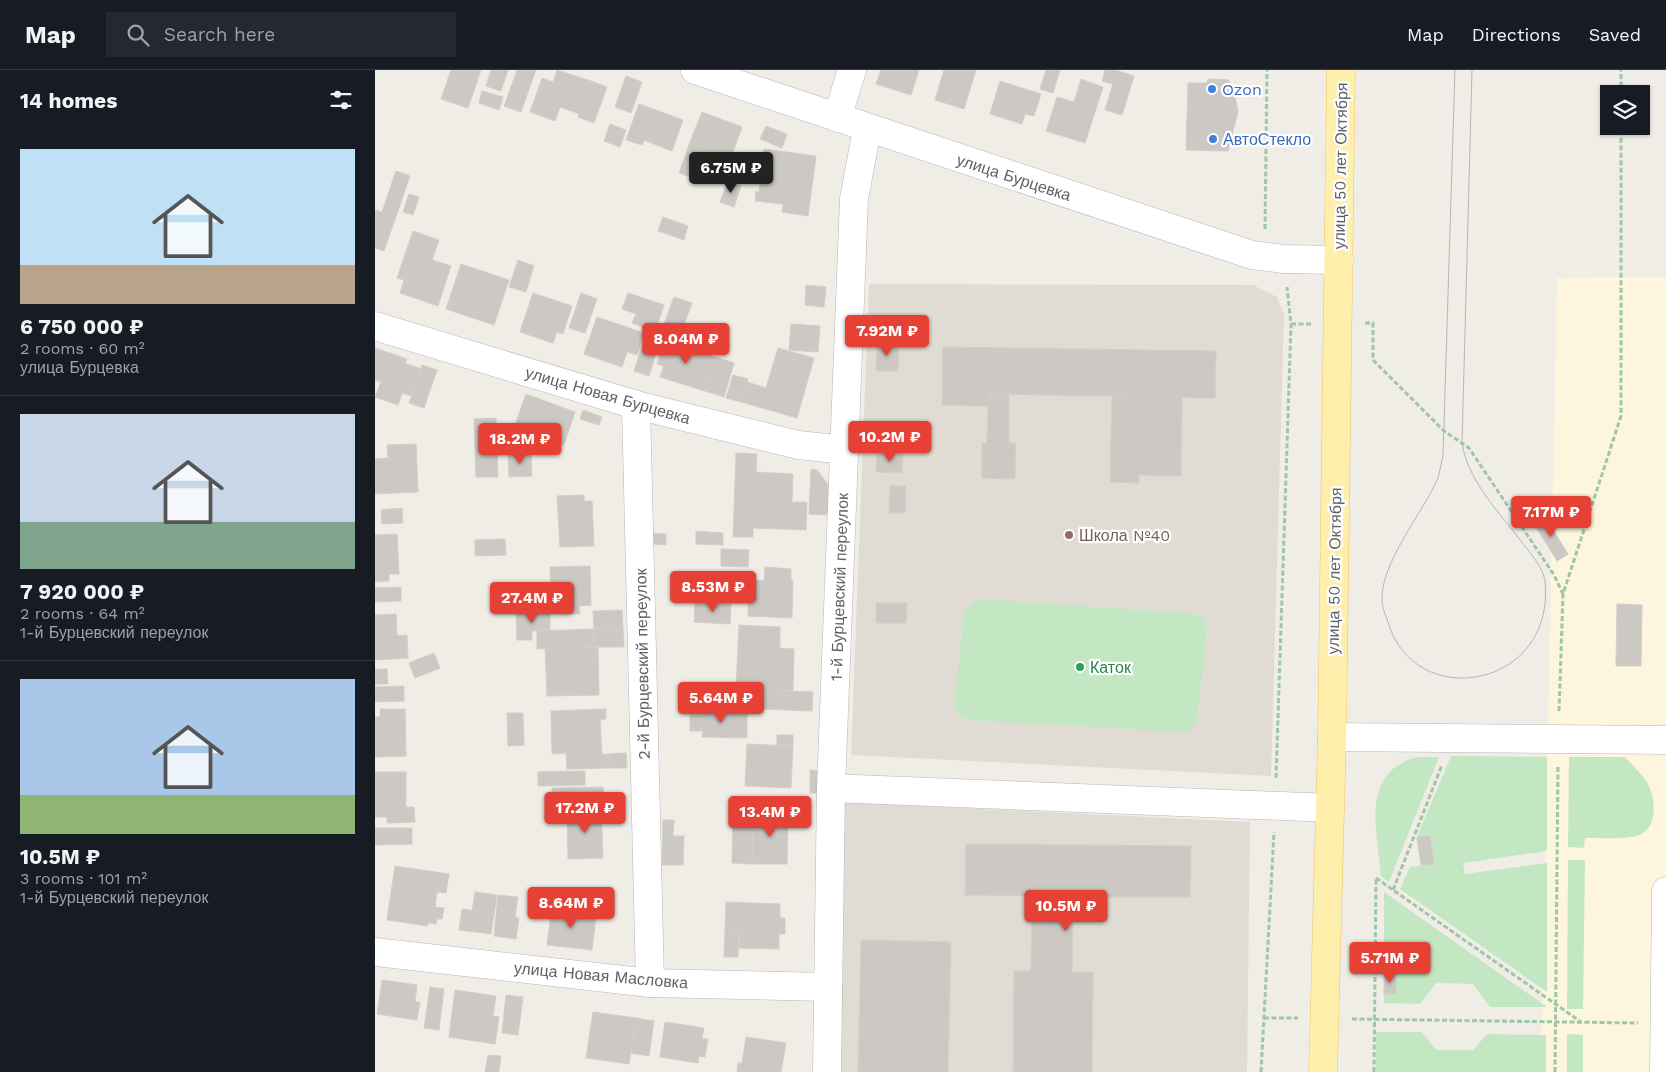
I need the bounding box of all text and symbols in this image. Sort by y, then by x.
search box [106,12,456,57]
text: Map [25,21,76,49]
icon: search [124,21,152,49]
text: Search here [164,23,275,46]
text: Map [1407,24,1444,45]
text: Directions [1472,24,1561,45]
text: Saved [1589,24,1641,45]
place label: Ozon [1222,80,1262,99]
street label: улица 50 лет Октября [1330,82,1351,250]
marker: Ozon [1206,83,1218,95]
map controls [1600,85,1650,135]
button: layers [1600,85,1650,135]
icon: filters [327,86,355,114]
text: 14 homes [20,88,117,113]
place label: АвтоСтекло [1223,130,1311,149]
marker: АвтоСтекло [1207,133,1219,145]
street label: улица Бурцевка [954,150,1073,205]
pin: 6.75M ₽ [685,152,777,194]
text: 6.75M ₽ [700,158,762,177]
icon: home [143,181,233,271]
text: 6 750 000 ₽ [20,314,144,339]
pin: 7.92M ₽ [841,314,933,357]
text: 7.92M ₽ [856,321,918,340]
pin: 8.04M ₽ [640,322,732,365]
text: 8.04M ₽ [653,329,719,348]
text: 2 rooms · 60 m² [20,339,145,358]
text: улица Бурцевка [20,358,139,377]
street label: улица Новая Бурцевка [523,363,693,428]
pin: 10.2M ₽ [844,420,936,463]
pin: 18.2M ₽ [474,422,566,465]
text: 10.2M ₽ [859,427,921,446]
text: 18.2M ₽ [489,429,551,448]
icon: home [143,447,233,537]
street label: улица 50 лет Октября [1324,487,1345,655]
street label: 1-й Бурцевский переулок [827,492,852,682]
pin: 7.17M ₽ [1505,496,1597,538]
text: 7.17M ₽ [1522,502,1580,521]
place label: Школа №40 [1079,526,1170,545]
marker: Школа №40 [1063,529,1075,541]
street label: 2-й Бурцевский переулок [631,567,654,760]
pin: 8.53M ₽ [667,570,759,613]
text: 8.53M ₽ [681,577,745,596]
text: 7 920 000 ₽ [20,579,144,604]
pin: 27.4M ₽ [486,582,578,624]
text: 27.4M ₽ [501,588,563,607]
text: 2 rooms · 64 m² [20,604,145,623]
text: 1-й Бурцевский переулок [20,623,208,642]
place label: Каток [1090,658,1132,677]
marker: Каток [1074,661,1086,673]
pin: 5.64M ₽ [675,682,767,724]
text: 5.64M ₽ [689,688,753,707]
icon: home [143,712,233,802]
pin: 17.2M ₽ [539,792,631,834]
pin: 13.4M ₽ [724,796,816,838]
text: 17.2M ₽ [555,798,615,817]
text: 13.4M ₽ [739,802,801,821]
text: 10.5M ₽ [20,844,100,869]
text: 3 rooms · 101 m² [20,869,147,888]
pin: 8.64M ₽ [525,886,617,929]
text: 1-й Бурцевский переулок [20,888,208,907]
pin: 10.5M ₽ [1020,890,1112,932]
text: 8.64M ₽ [539,893,603,912]
text: 10.5M ₽ [1035,896,1097,915]
pin: 5.71M ₽ [1344,942,1436,984]
text: 5.71M ₽ [1361,948,1419,967]
street label: улица Новая Масловка [513,958,689,993]

